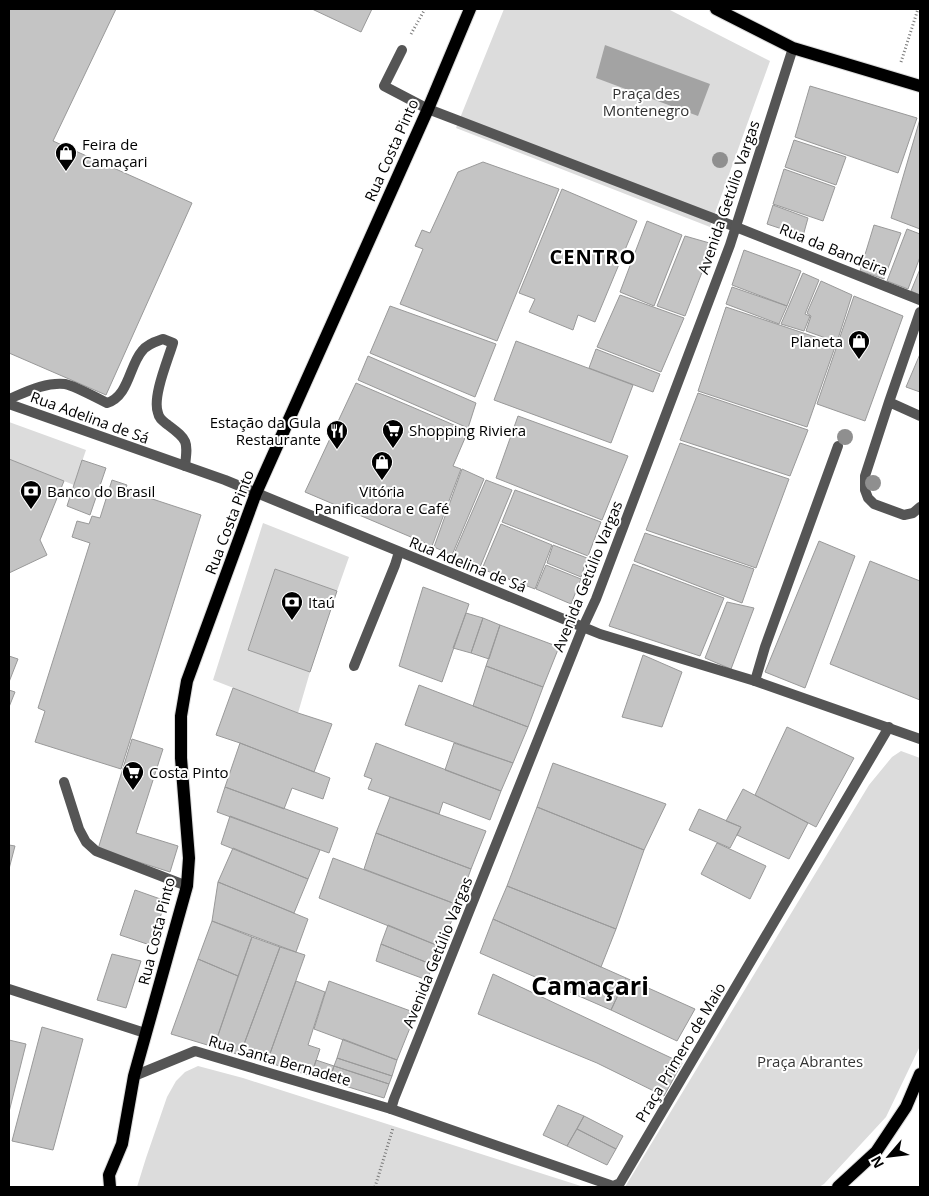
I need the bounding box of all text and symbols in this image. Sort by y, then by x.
park label: Praça des Montenegro [603,83,689,120]
street label: Rua Costa Pinto [359,96,423,204]
street label: Avenida Getúlio Vargas [692,118,764,276]
place label: Feira de Camaçari [82,134,147,171]
shop icon: Feira de Camaçari [54,141,78,172]
street label: Rua da Bandeira [777,218,891,280]
district label: CENTRO [550,243,636,270]
shop icon: Planeta [847,329,871,360]
place label: Planeta [791,331,843,351]
street label: Rua Adelina de Sá [28,386,152,448]
place label: Estação da Gula Restaurante [210,412,321,449]
supermarket icon: Shopping Riviera [381,418,405,449]
restaurant icon: Estação da Gula Restaurante [325,419,349,450]
place label: Shopping Riviera [409,420,526,440]
shop icon: Vitória Panificadora e Café [370,450,394,481]
street label: Rua Costa Pinto [200,467,258,577]
bank icon: Banco do Brasil [19,479,43,510]
place label: Banco do Brasil [47,481,155,501]
place label: Vitória Panificadora e Café [315,481,449,518]
street label: Avenida Getúlio Vargas [548,498,626,654]
street label: Rua Adelina de Sá [406,531,530,597]
bank icon: Itaú [280,590,304,621]
place label: Itaú [308,592,335,612]
supermarket icon: Costa Pinto [121,760,145,791]
place label: Costa Pinto [149,762,229,782]
street label: Avenida Getúlio Vargas [398,874,476,1030]
street label: Rua Costa Pinto [133,875,179,987]
district label: Camaçari [531,968,649,1002]
street label: Praça Primero de Maio [630,979,730,1125]
street label: Rua Santa Bernadete [207,1030,353,1090]
park label: Praça Abrantes [757,1051,863,1071]
north arrow [864,1131,914,1181]
text: N [866,1153,888,1172]

